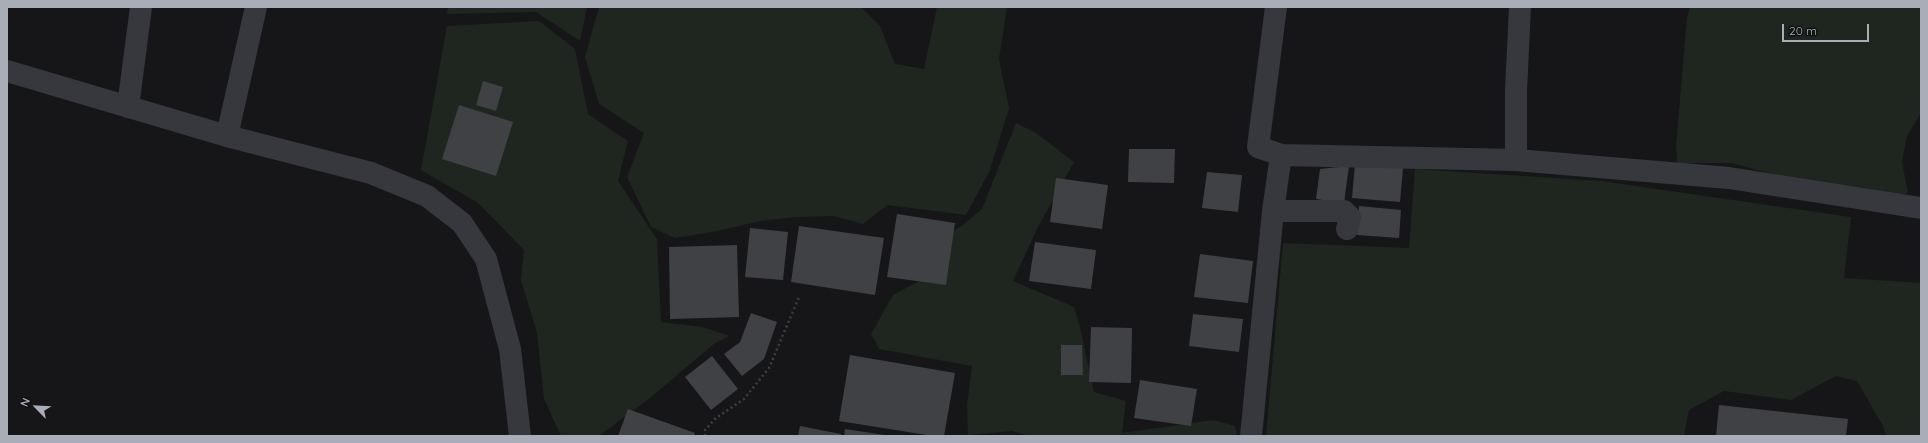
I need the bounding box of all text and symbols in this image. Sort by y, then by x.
scale bar [1784,16,1871,42]
text: 20 m [1789,23,1817,38]
north arrow [16,387,56,427]
text: N [17,396,33,409]

